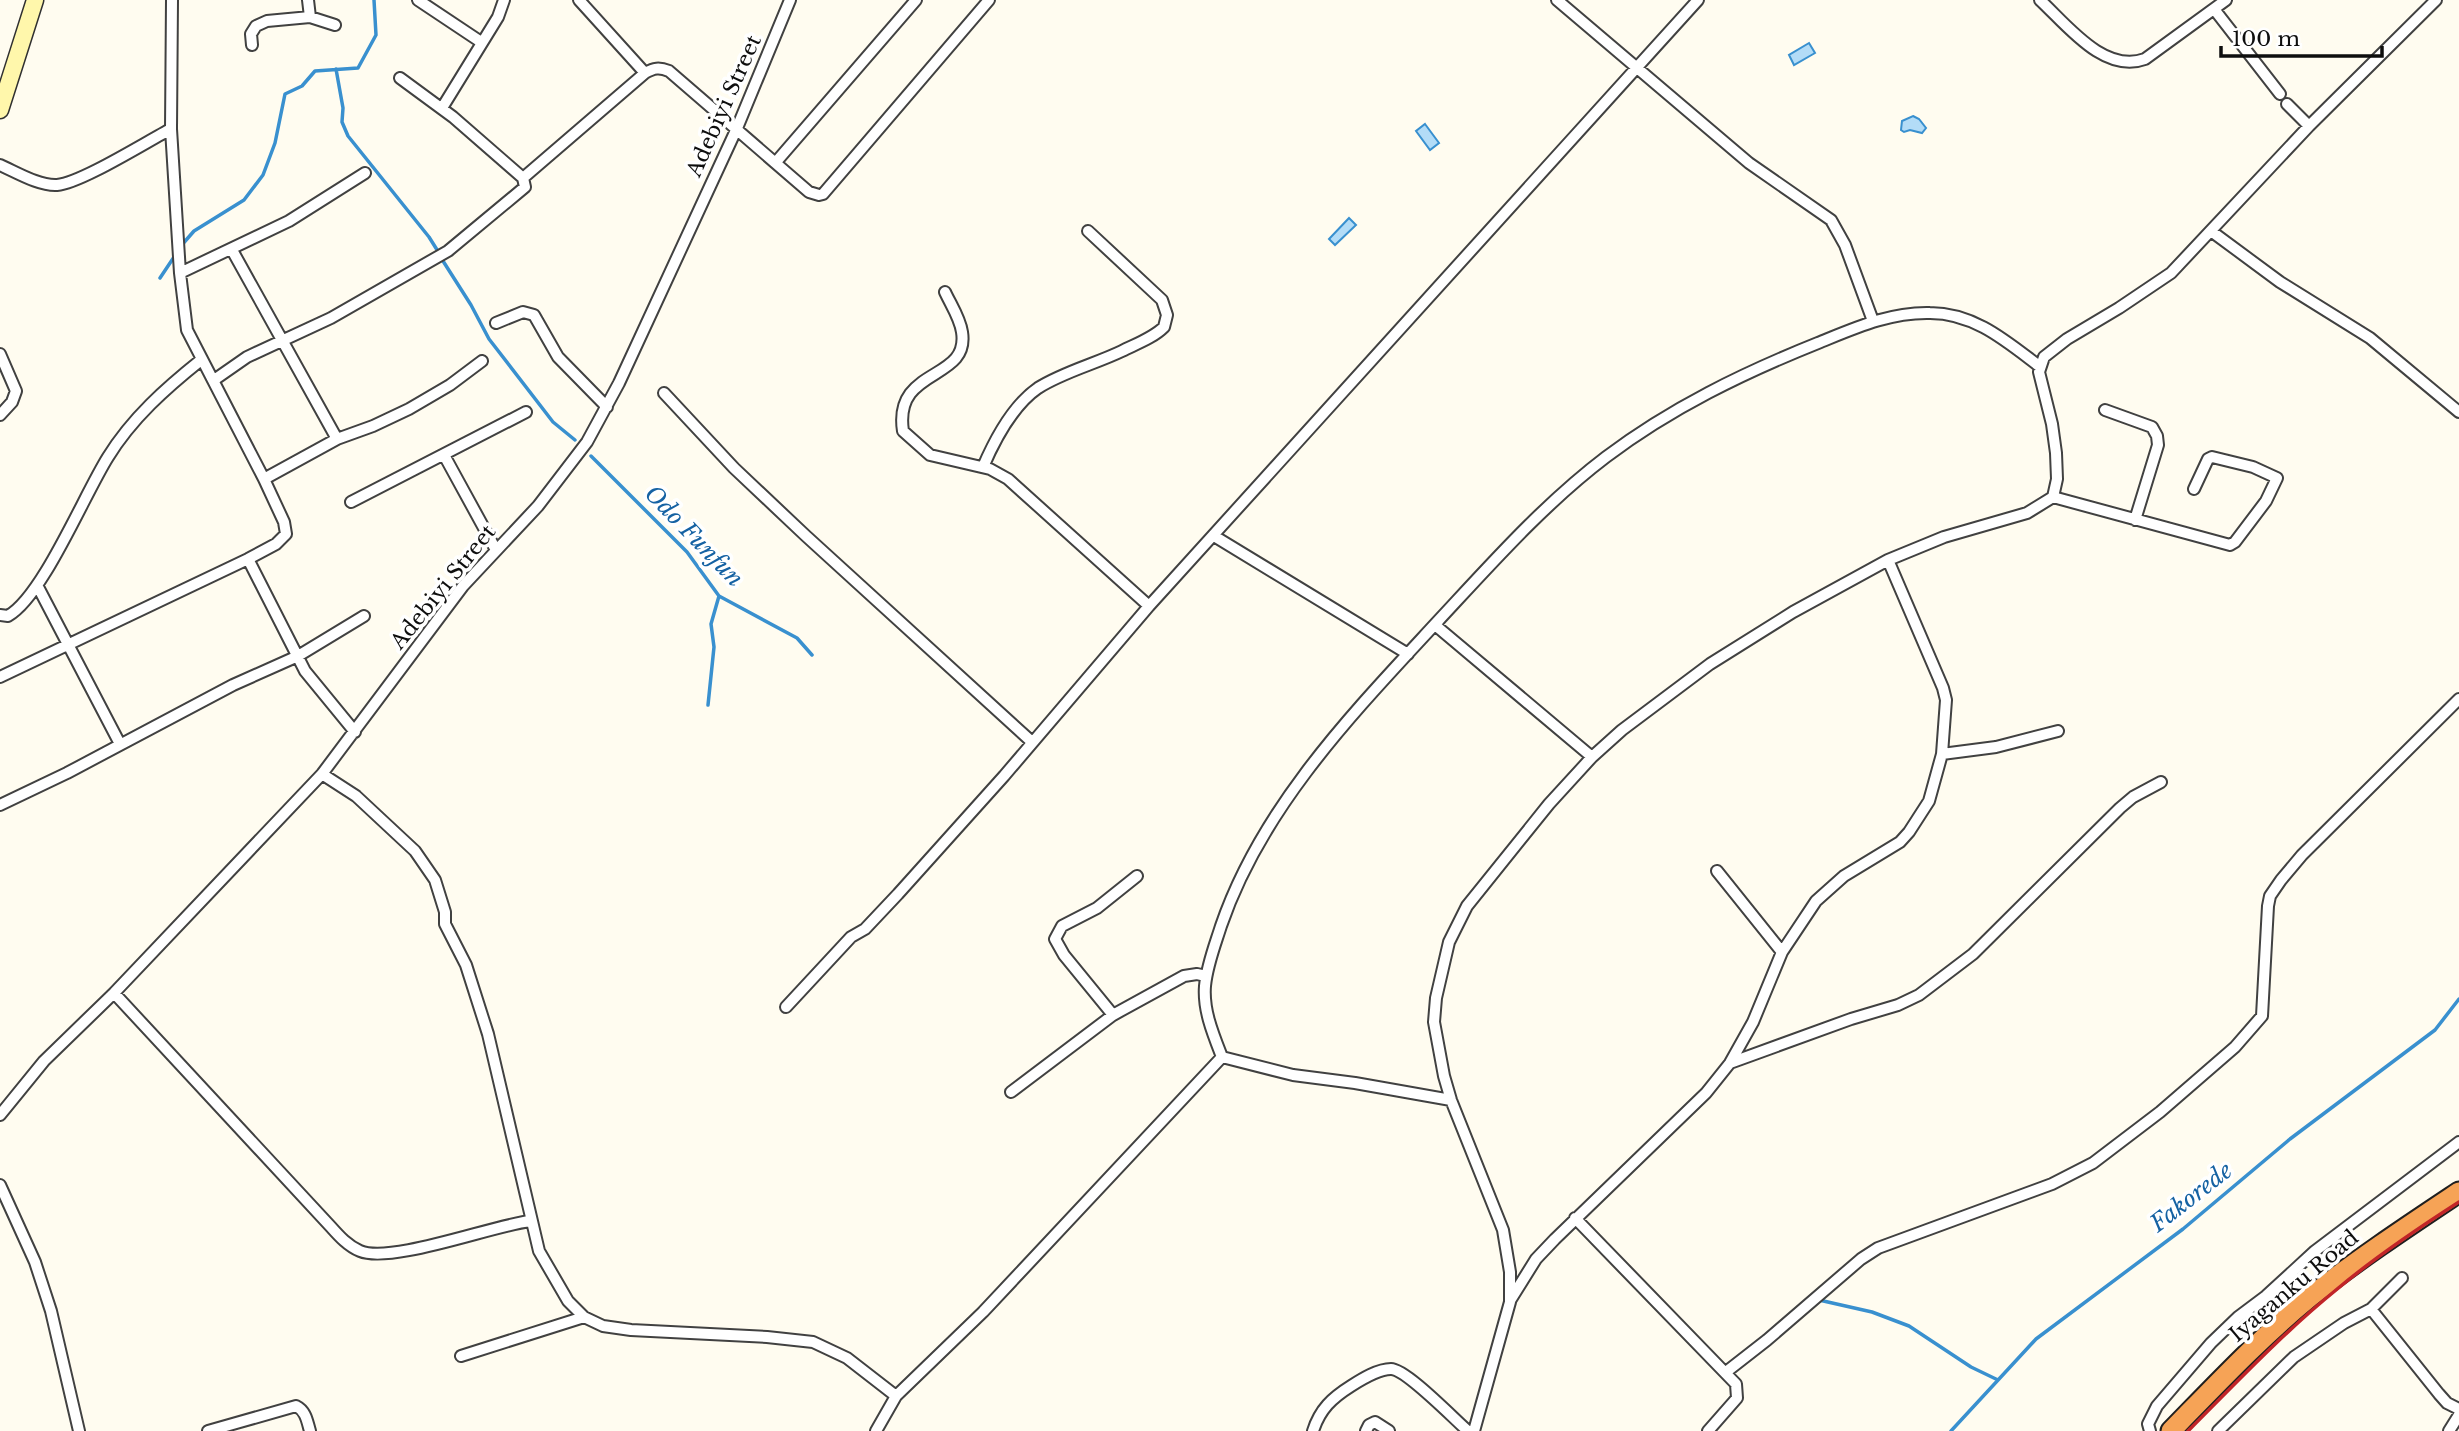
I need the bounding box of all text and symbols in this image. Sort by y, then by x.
scale bar [2221,14,2382,58]
text: 100 m [2232,26,2300,52]
street label: Adebiyi Street [681,31,767,182]
water label: Odo Funfun [639,480,749,592]
street label: Adebiyi Street [384,519,501,655]
water label: Fakorede [2144,1156,2238,1238]
street label: Iyaganku Road [2224,1224,2364,1348]

